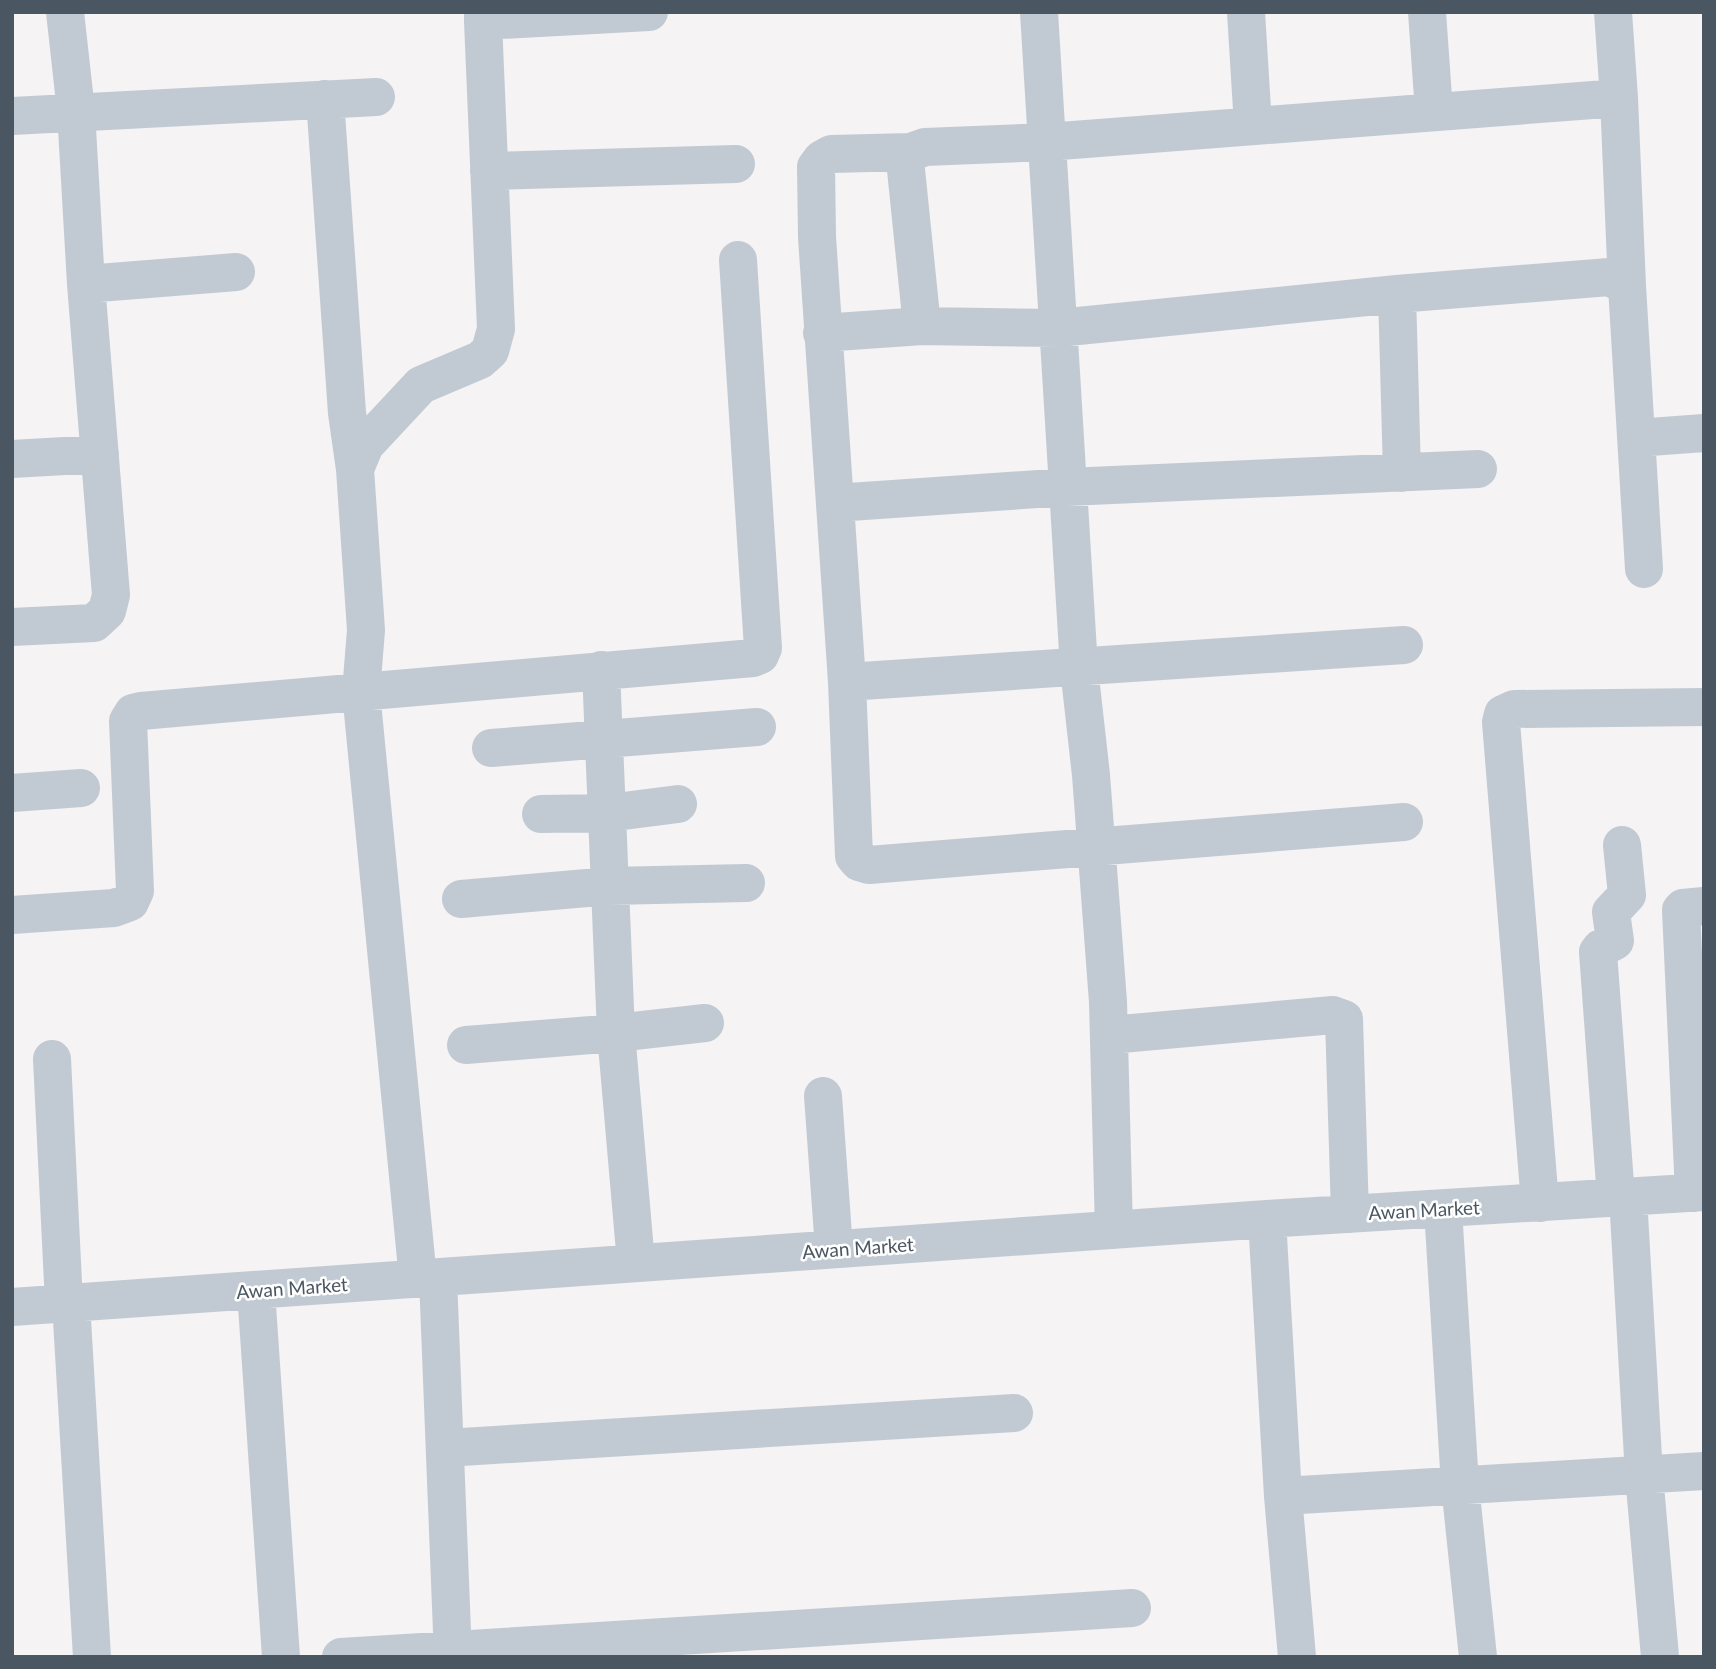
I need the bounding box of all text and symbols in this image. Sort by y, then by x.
street label: Awan Market [1368,1195,1480,1224]
street label: Awan Market [801,1232,915,1263]
street label: Awan Market [235,1272,349,1303]

